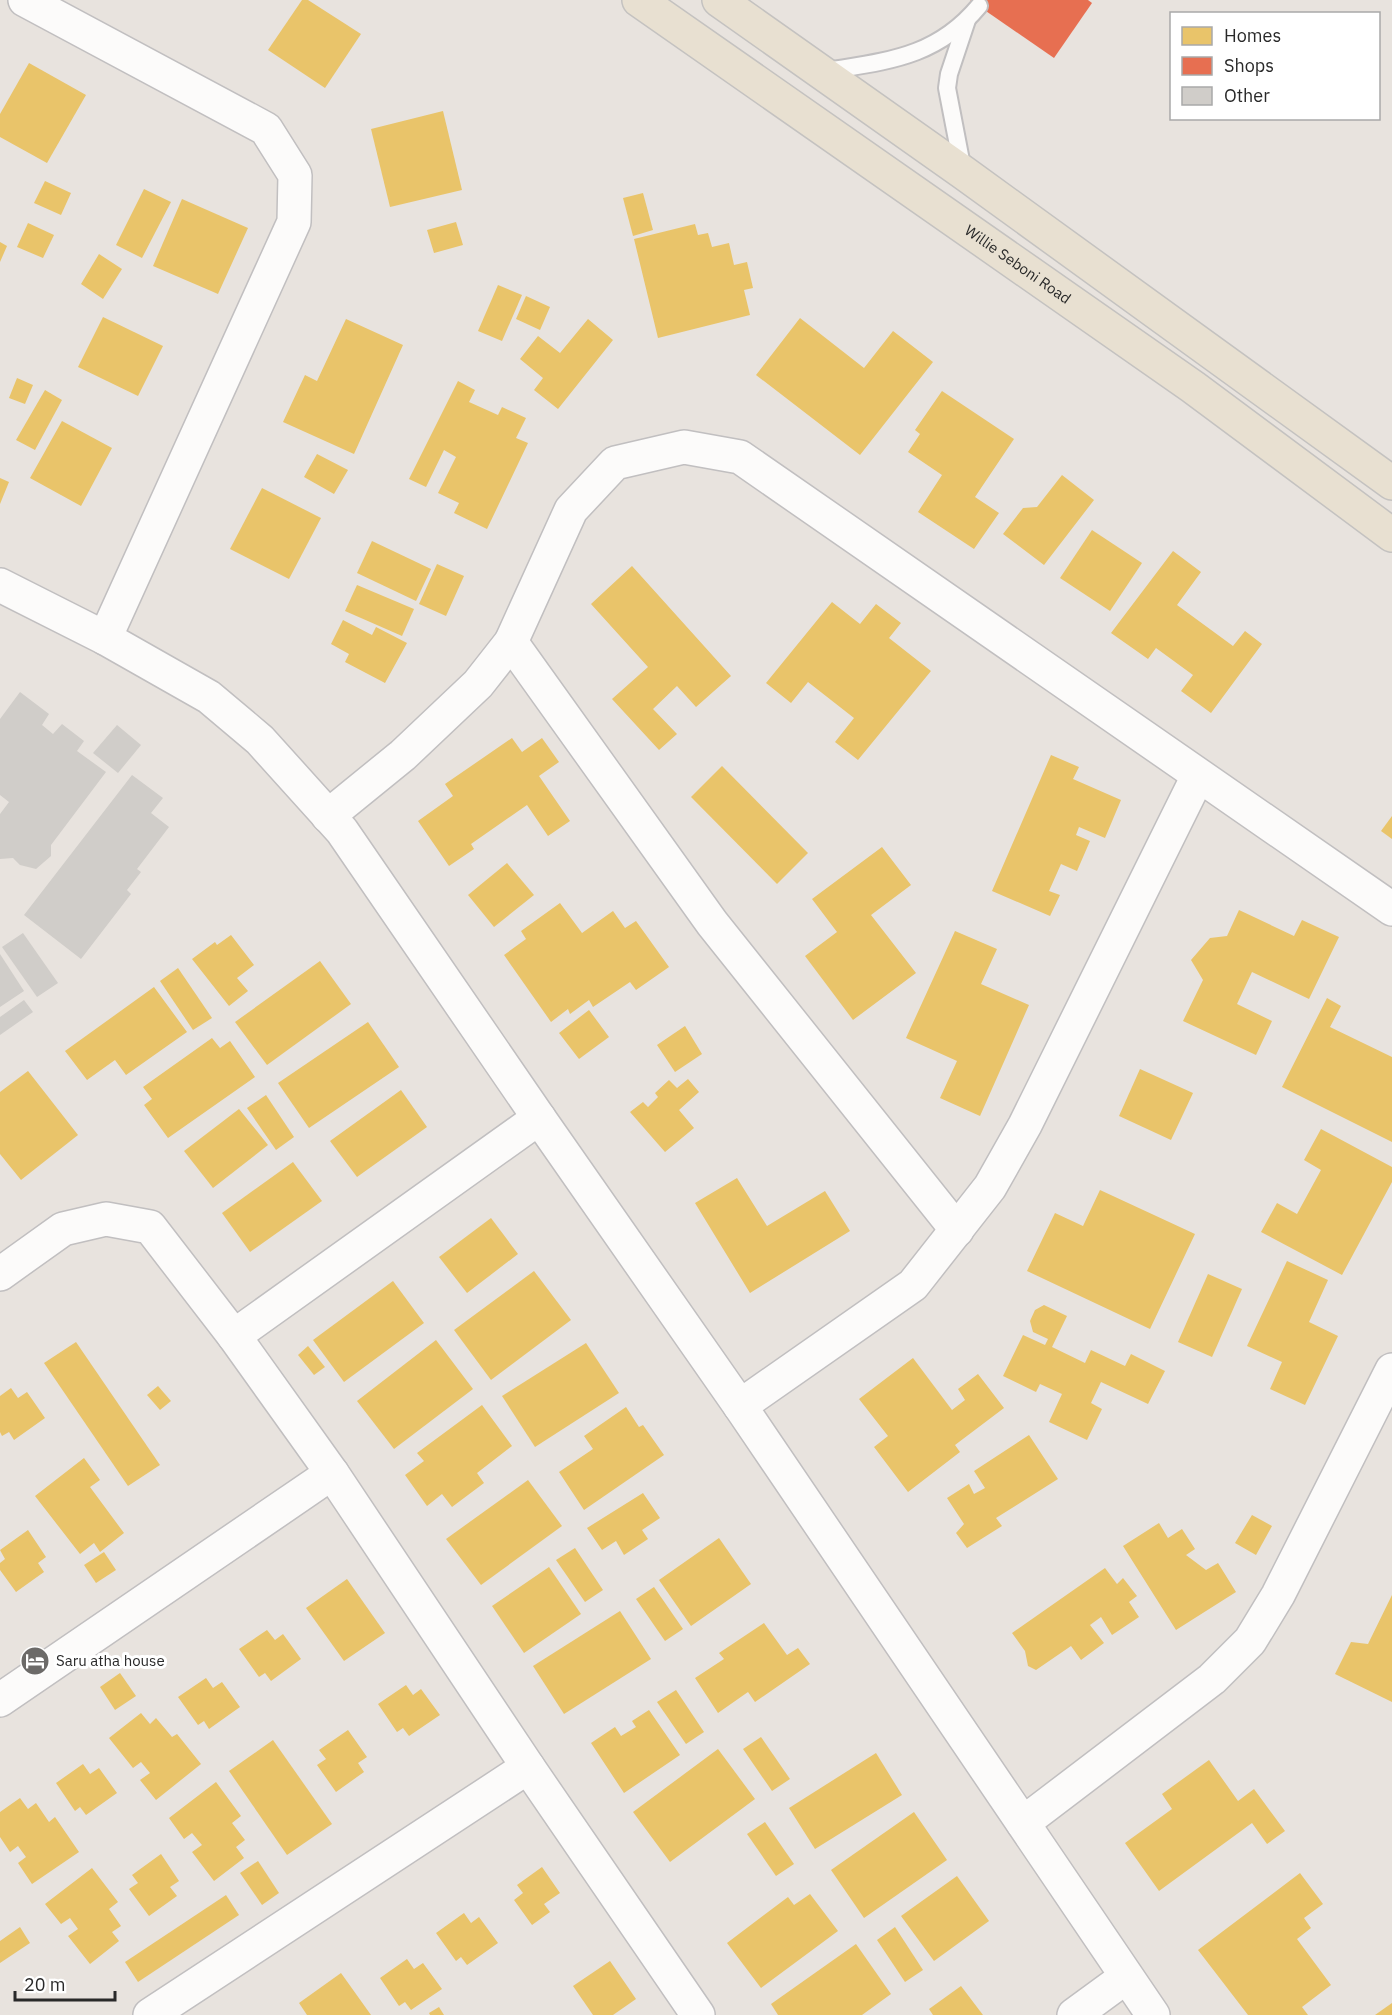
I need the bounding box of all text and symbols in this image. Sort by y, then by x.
legend [1170,12,1380,120]
text: Homes [1224,24,1281,47]
text: Shops [1224,54,1274,77]
text: Other [1224,84,1270,107]
street label: Willie Seboni Road [961,221,1075,308]
hotel icon: Saru atha house [19,1645,51,1677]
place label: Saru atha house [56,1651,165,1670]
scale bar [15,1964,116,2002]
text: 20 m [24,1973,66,1996]

